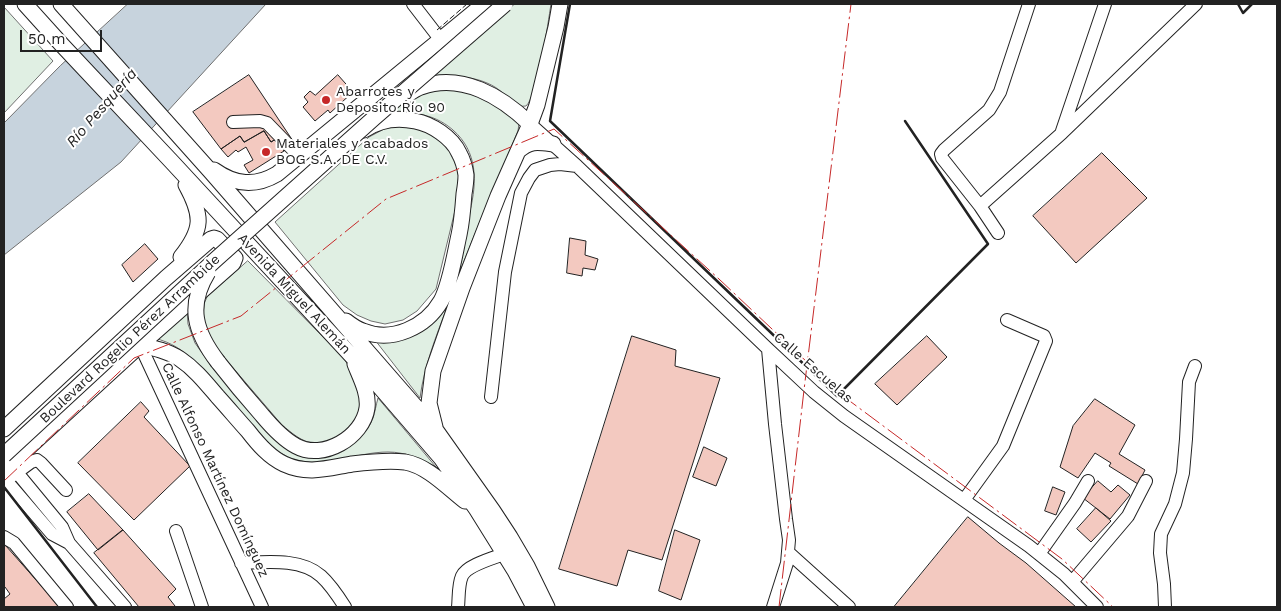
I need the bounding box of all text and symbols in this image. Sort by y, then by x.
scale bar [22,20,105,52]
text: 50 m [28,30,65,48]
water label: Río Pesquería [63,65,141,151]
place label: Abarrotes y Deposito Río 90 [336,84,445,116]
marker: Abarrotes y Deposito Río 90 [320,94,332,106]
place label: Materiales y acabados BOG S.A. DE C.V. [276,136,428,168]
marker: Materiales y acabados BOG S.A. DE C.V. [260,146,272,158]
street label: Avenida Miguel Alemán [234,230,354,358]
street label: Boulevard Rogelio Pérez Arrambide [37,251,223,427]
street label: Calle Escuelas [770,329,856,407]
street label: Calle Alfonso Martínez Domínguez [158,360,272,580]

